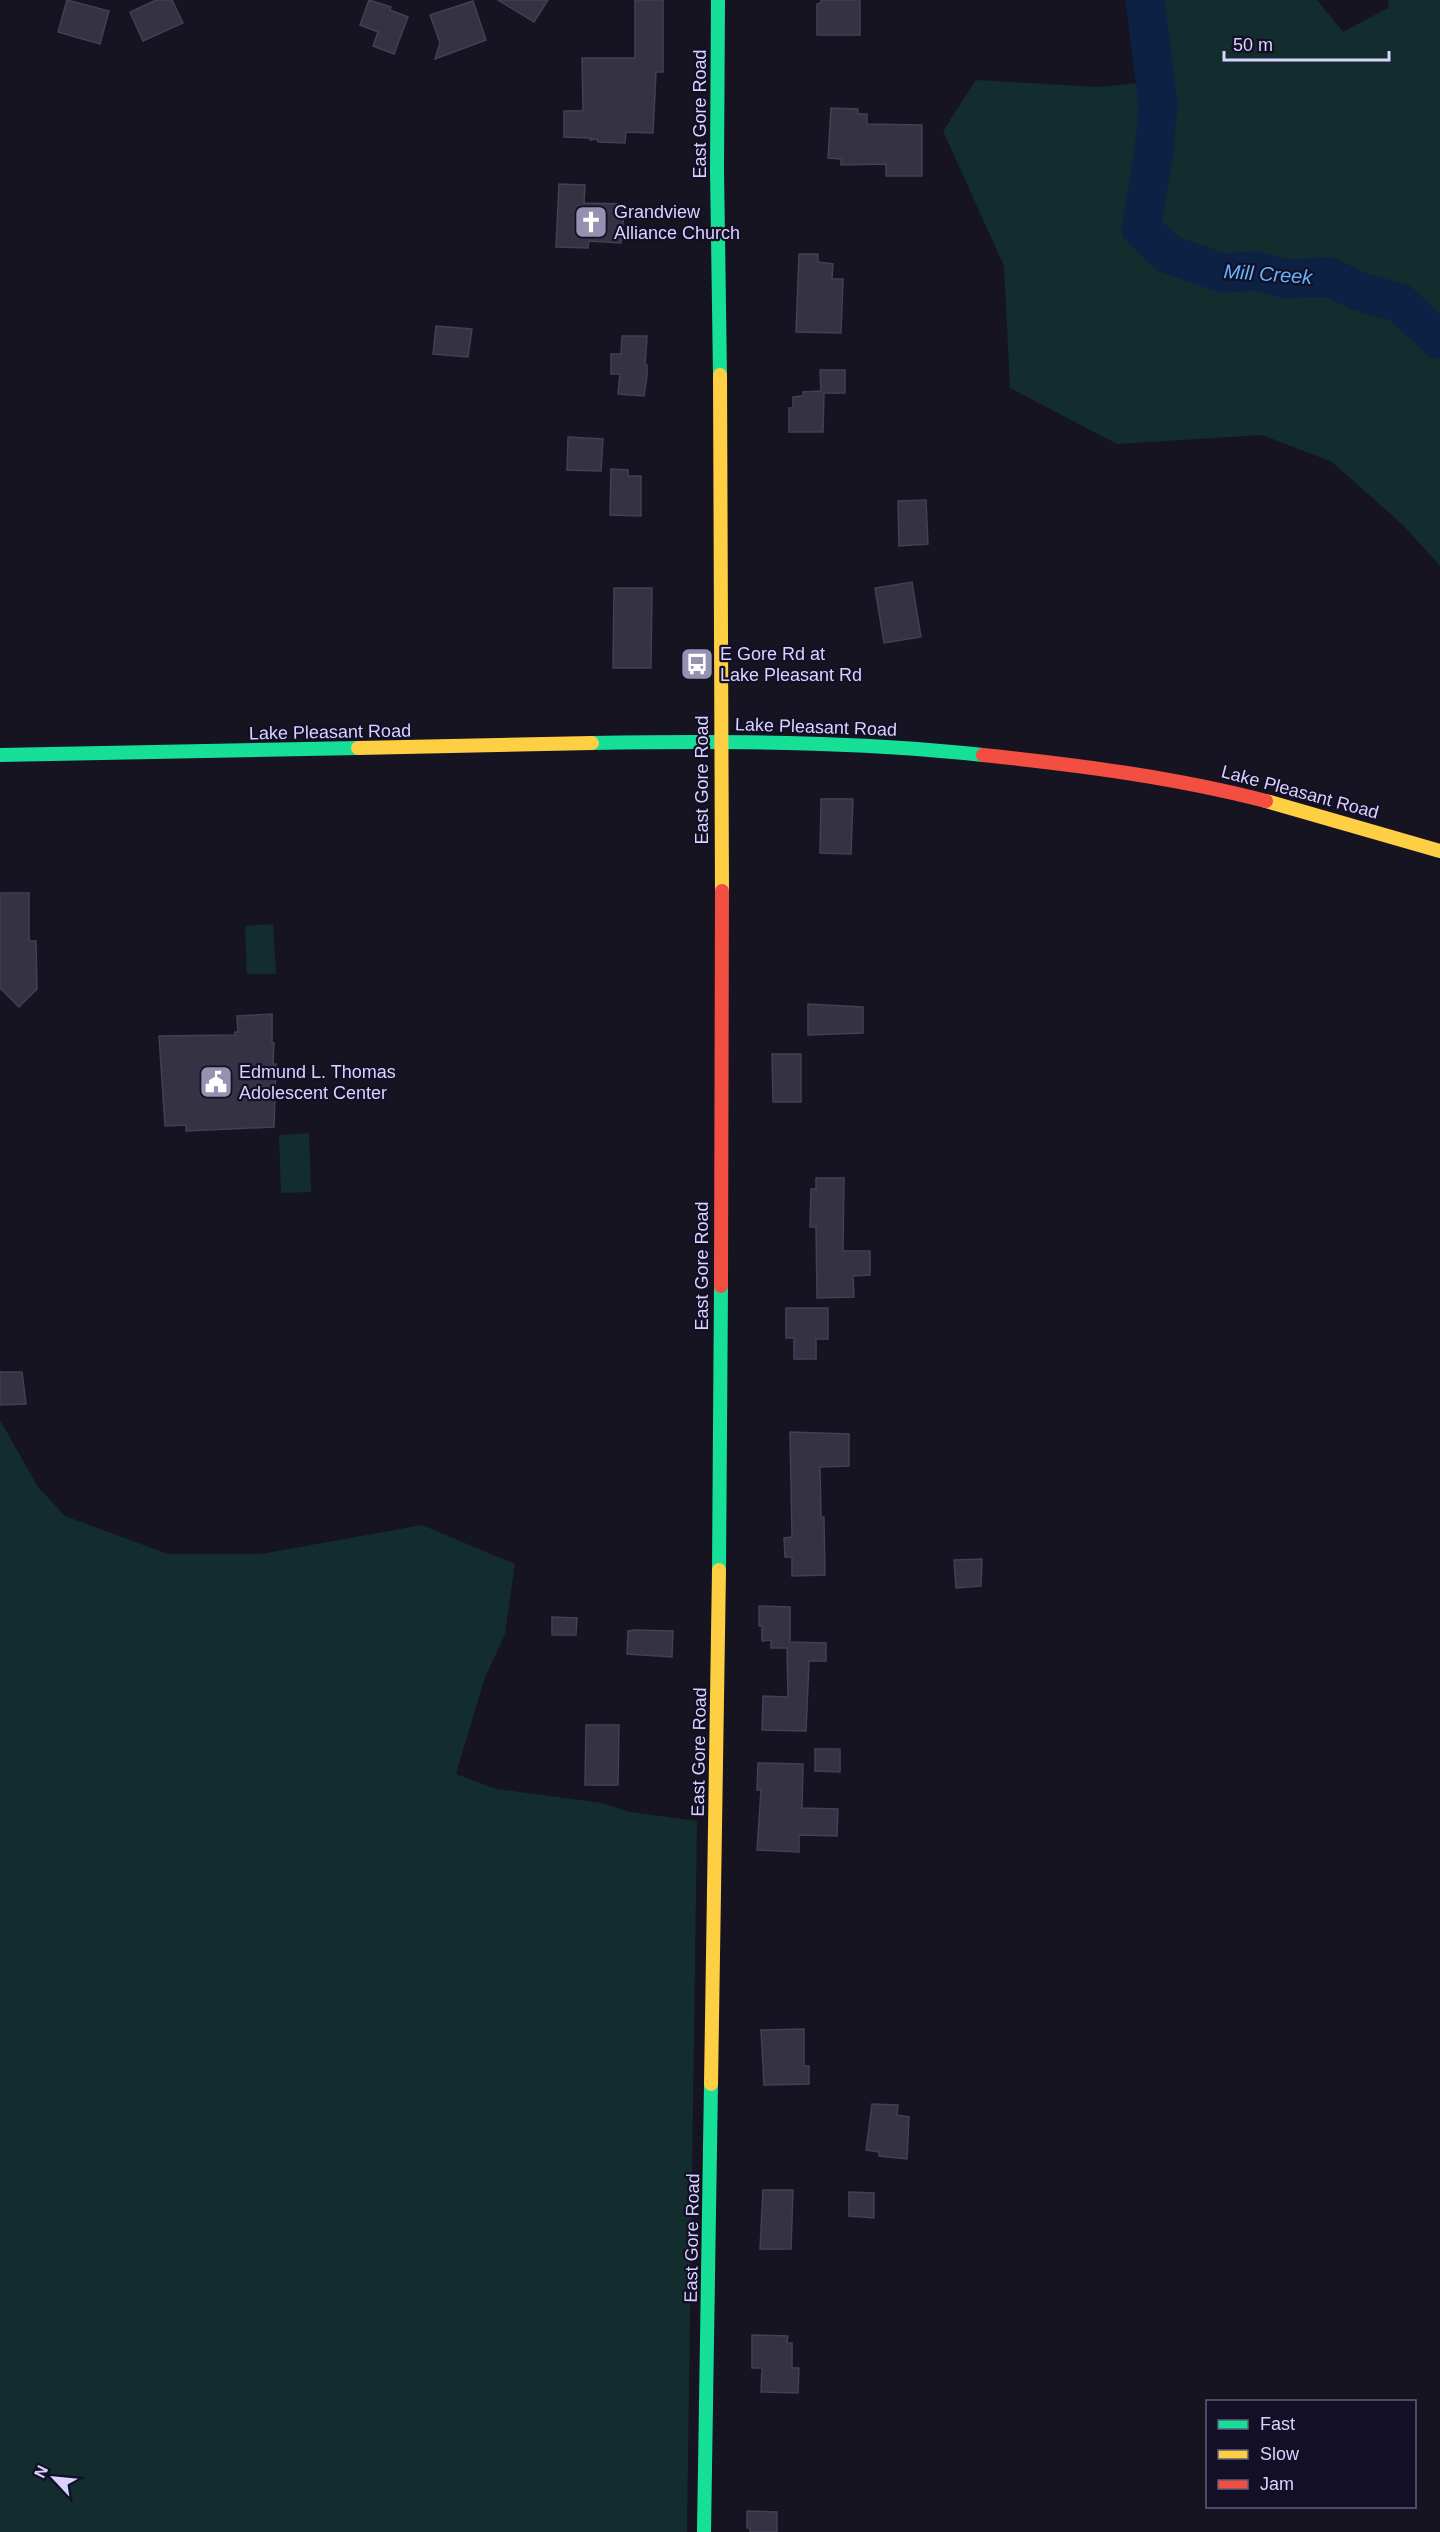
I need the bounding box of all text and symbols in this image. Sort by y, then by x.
scale bar [1224,24,1389,62]
text: 50 m [1233,35,1273,55]
street label: East Gore Road [690,49,710,179]
place label: Grandview Alliance Church [614,202,740,243]
church icon: Grandview Alliance Church [573,204,609,240]
water label: Mill Creek [1223,260,1314,288]
place label: E Gore Rd at Lake Pleasant Rd [720,644,862,685]
bus stop icon: E Gore Rd at Lake Pleasant Rd [679,646,715,682]
street label: Lake Pleasant Road [735,714,897,740]
street label: East Gore Road [692,715,712,845]
street label: Lake Pleasant Road [249,721,411,743]
street label: Lake Pleasant Road [1219,761,1381,823]
place label: Edmund L. Thomas Adolescent Center [239,1062,396,1103]
public building icon: Edmund L. Thomas Adolescent Center [198,1064,234,1100]
street label: East Gore Road [692,1201,712,1331]
street label: East Gore Road [688,1687,710,1817]
street label: East Gore Road [681,2173,703,2303]
legend [1206,2400,1416,2508]
text: Fast [1260,2414,1295,2434]
text: Slow [1260,2444,1300,2464]
north arrow [24,2448,84,2508]
text: N [31,2463,51,2481]
text: Jam [1260,2474,1294,2494]

